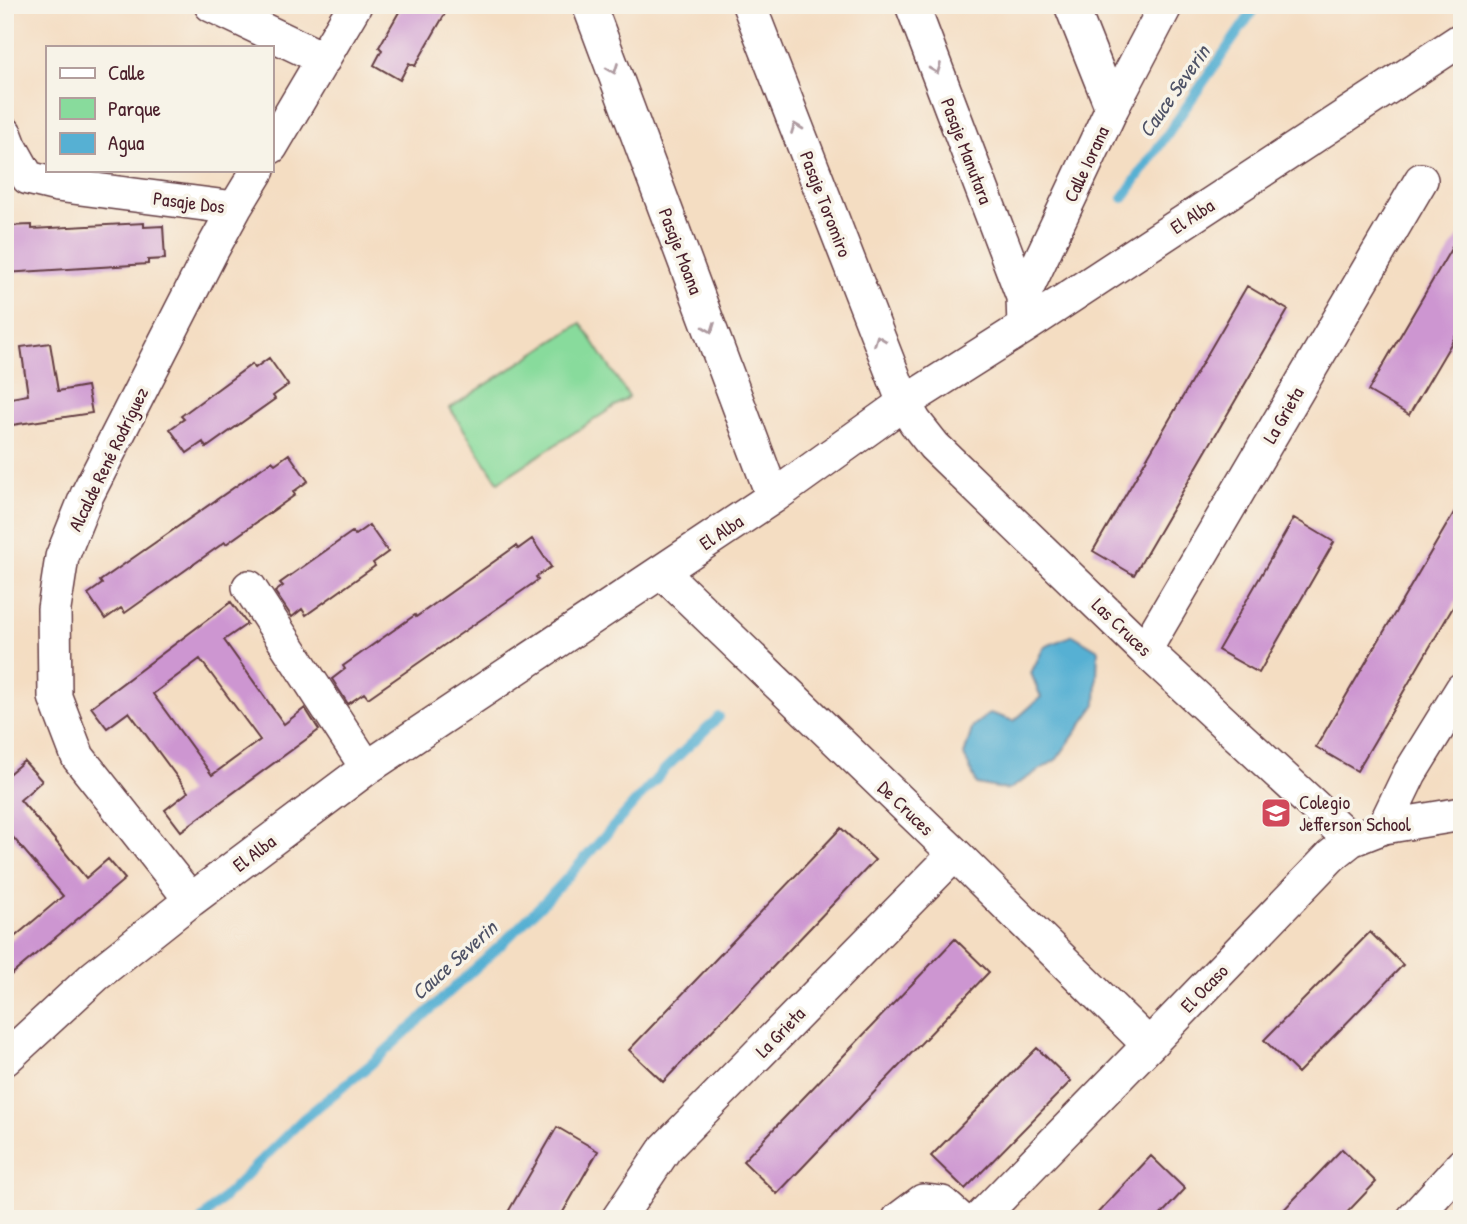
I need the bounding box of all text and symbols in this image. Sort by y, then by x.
water label: Cauce Severin [1132,38,1217,143]
legend [46,46,273,172]
text: Calle [108,58,145,87]
one-way arrow [928,62,942,75]
one-way arrow [604,63,618,75]
text: Parque [108,94,161,123]
street label: Pasaje Manutara [935,94,999,208]
street label: Calle Iorana [1057,121,1115,206]
one-way arrow [791,122,805,134]
text: Agua [108,128,144,157]
street label: Pasaje Toromiro [794,147,858,261]
street label: Pasaje Dos [152,185,226,219]
street label: El Alba [1165,192,1219,240]
street label: Pasaje Moana [653,204,709,298]
one-way arrow [702,321,716,334]
one-way arrow [874,334,888,346]
street label: La Grieta [1256,382,1310,448]
street label: Alcalde René Rodríguez [62,383,154,535]
street label: El Alba [694,508,748,556]
street label: Las Cruces [1086,592,1158,662]
street label: De Cruces [872,775,940,841]
place label: Colegio Jefferson School [1299,789,1412,837]
school or university icon: Colegio Jefferson School [1259,796,1293,830]
street label: El Alba [227,828,281,878]
water label: Cauce Severin [405,913,504,1006]
street label: El Ocaso [1174,958,1234,1018]
street label: La Grieta [749,1001,811,1063]

